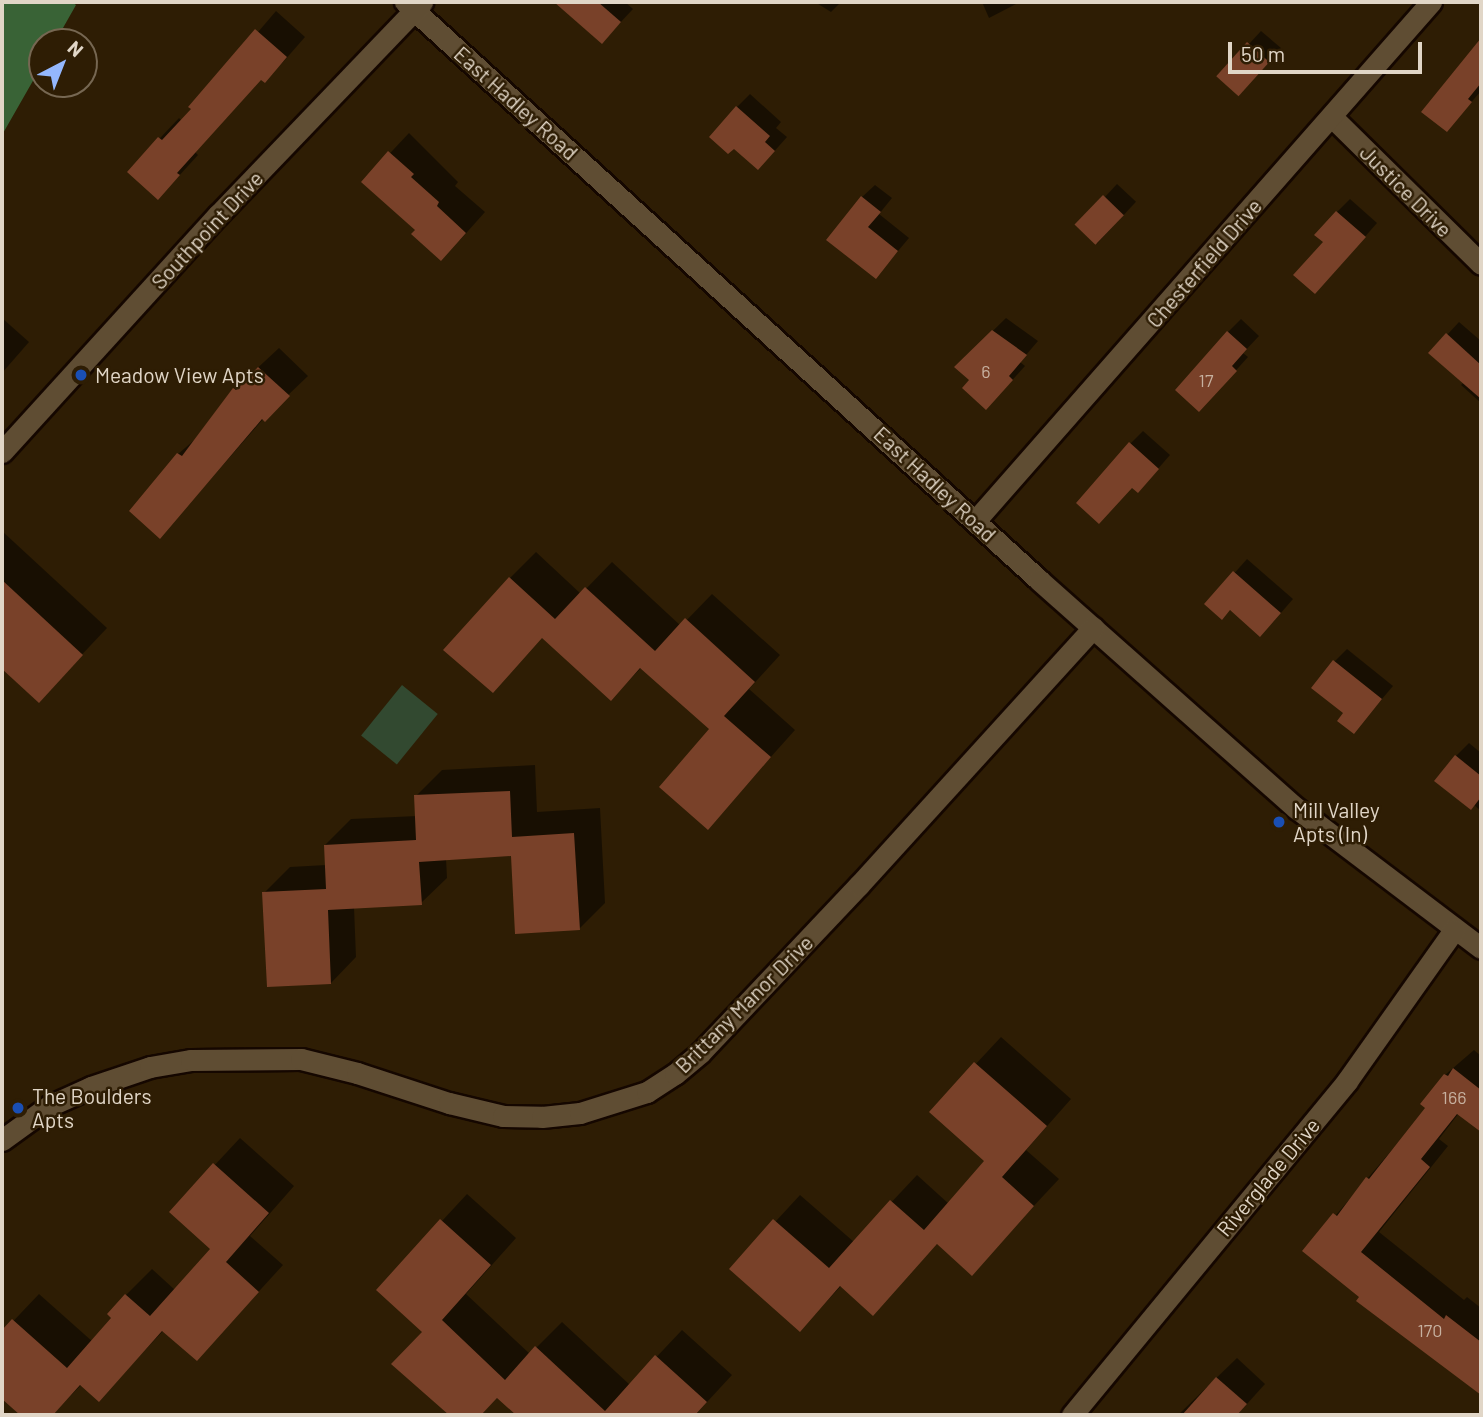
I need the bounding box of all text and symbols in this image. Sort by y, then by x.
north arrow [28,28,98,98]
scale bar [1231,28,1425,72]
text: N [64,36,88,61]
street label: East Hadley Road [449,41,583,165]
text: 50 m [1241,41,1285,66]
street label: Justice Drive [1355,140,1457,242]
street label: Southpoint Drive [146,166,268,294]
street label: Chesterfield Drive [1141,193,1267,333]
house number: 6 [981,360,991,382]
place label: Meadow View Apts [95,362,264,388]
marker: Meadow View Apts [73,367,89,383]
house number: 17 [1199,369,1213,391]
street label: East Hadley Road [869,421,1001,547]
place label: Mill Valley Apts (In) [1293,797,1380,847]
marker: Mill Valley Apts (In) [1271,814,1287,830]
street label: Brittany Manor Drive [670,930,818,1078]
place label: The Boulders Apts [32,1083,152,1133]
house number: 166 [1442,1086,1466,1108]
marker: The Boulders Apts [10,1100,26,1116]
street label: Riverglade Drive [1211,1113,1325,1241]
house number: 170 [1418,1319,1442,1341]

